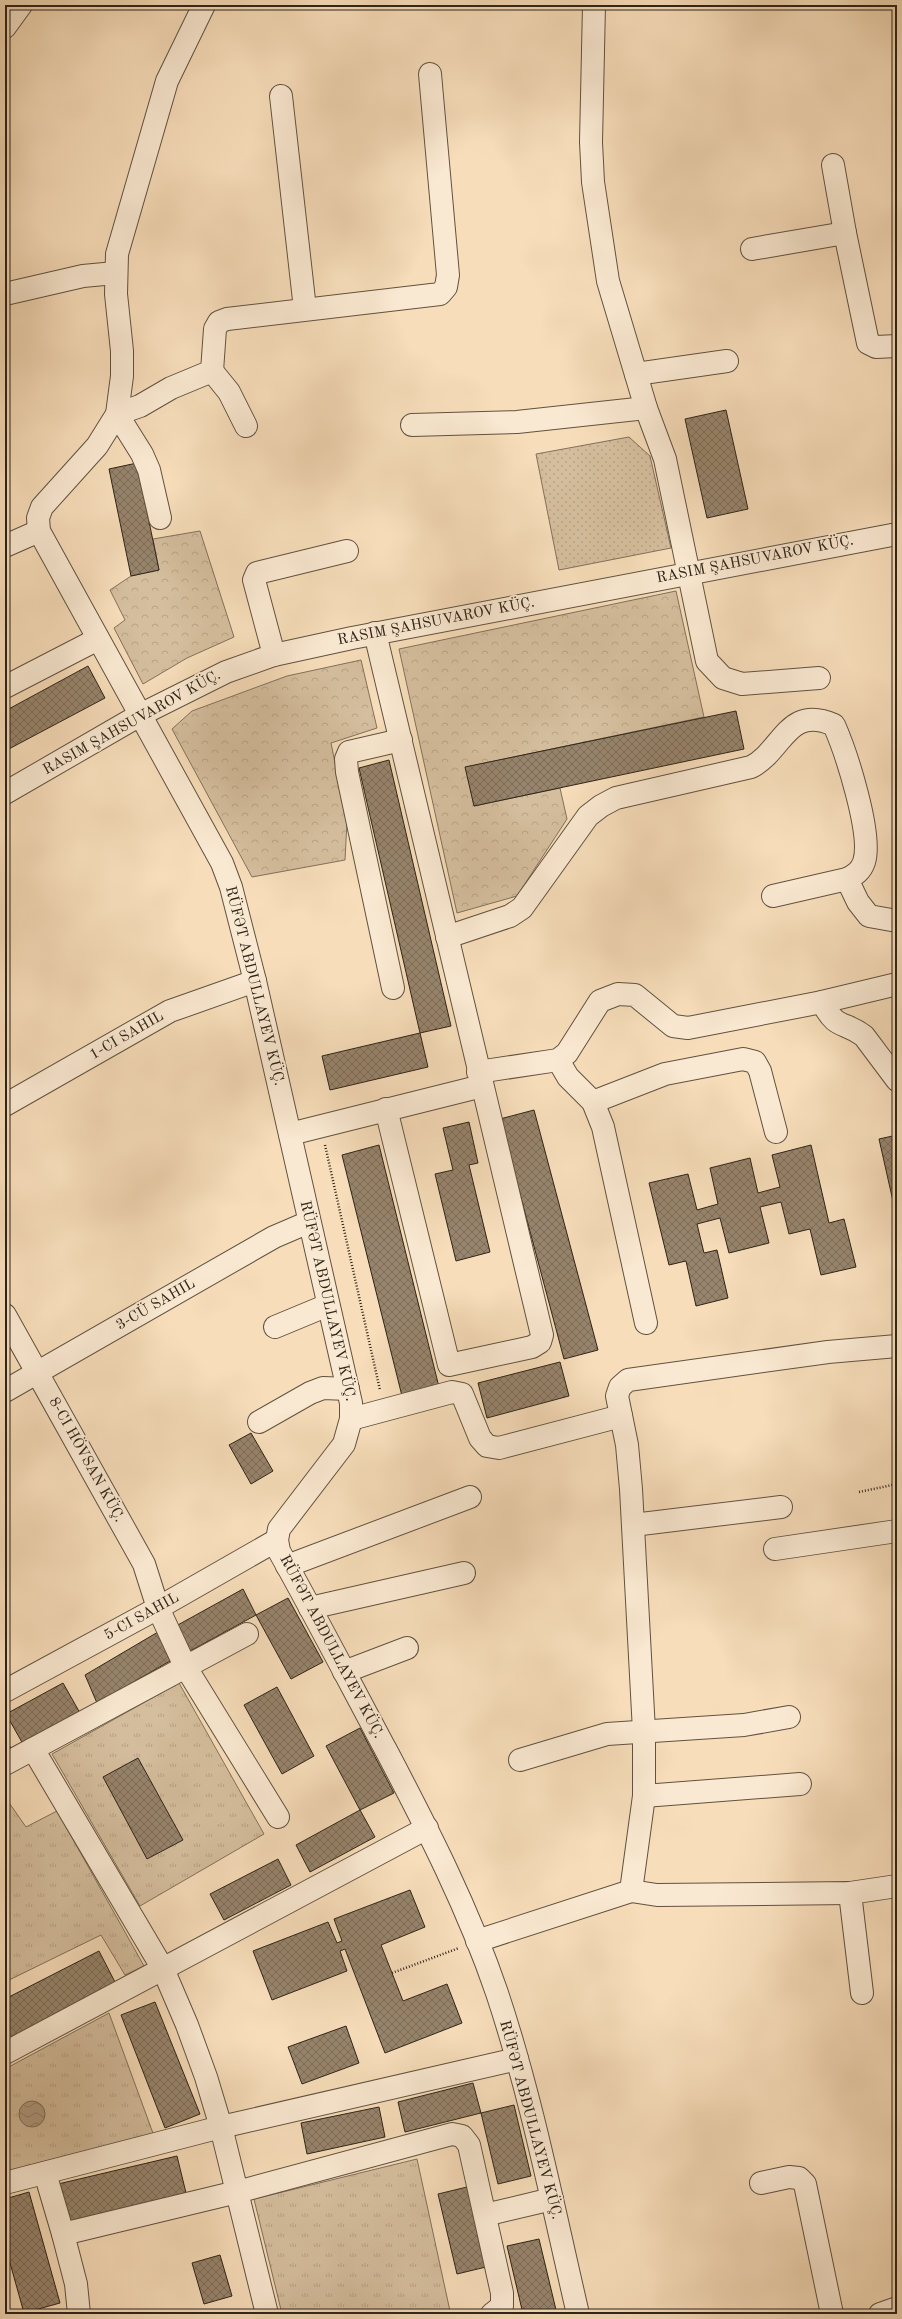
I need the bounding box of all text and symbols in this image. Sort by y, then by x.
street label: RASIM ŞAHSUVAROV KÜÇ. [655,531,855,587]
street label: RASIM ŞAHSUVAROV KÜÇ. [336,593,536,649]
street label: RASIM ŞAHSUVAROV KÜÇ. [39,665,223,778]
street label: RÜFƏT ABDULLAYEV KÜÇ. [222,884,289,1087]
street label: 1-CI SAHIL [87,1009,167,1063]
street label: RÜFƏT ABDULLAYEV KÜÇ. [297,1199,360,1403]
street label: 3-CÜ SAHIL [112,1274,198,1334]
street label: 8-CI HÖVSAN KÜÇ. [45,1394,129,1525]
street label: RÜFƏT ABDULLAYEV KÜÇ. [276,1551,388,1741]
street label: 5-CI SAHIL [102,1590,182,1644]
street label: RÜFƏT ABDULLAYEV KÜÇ. [496,2018,567,2221]

